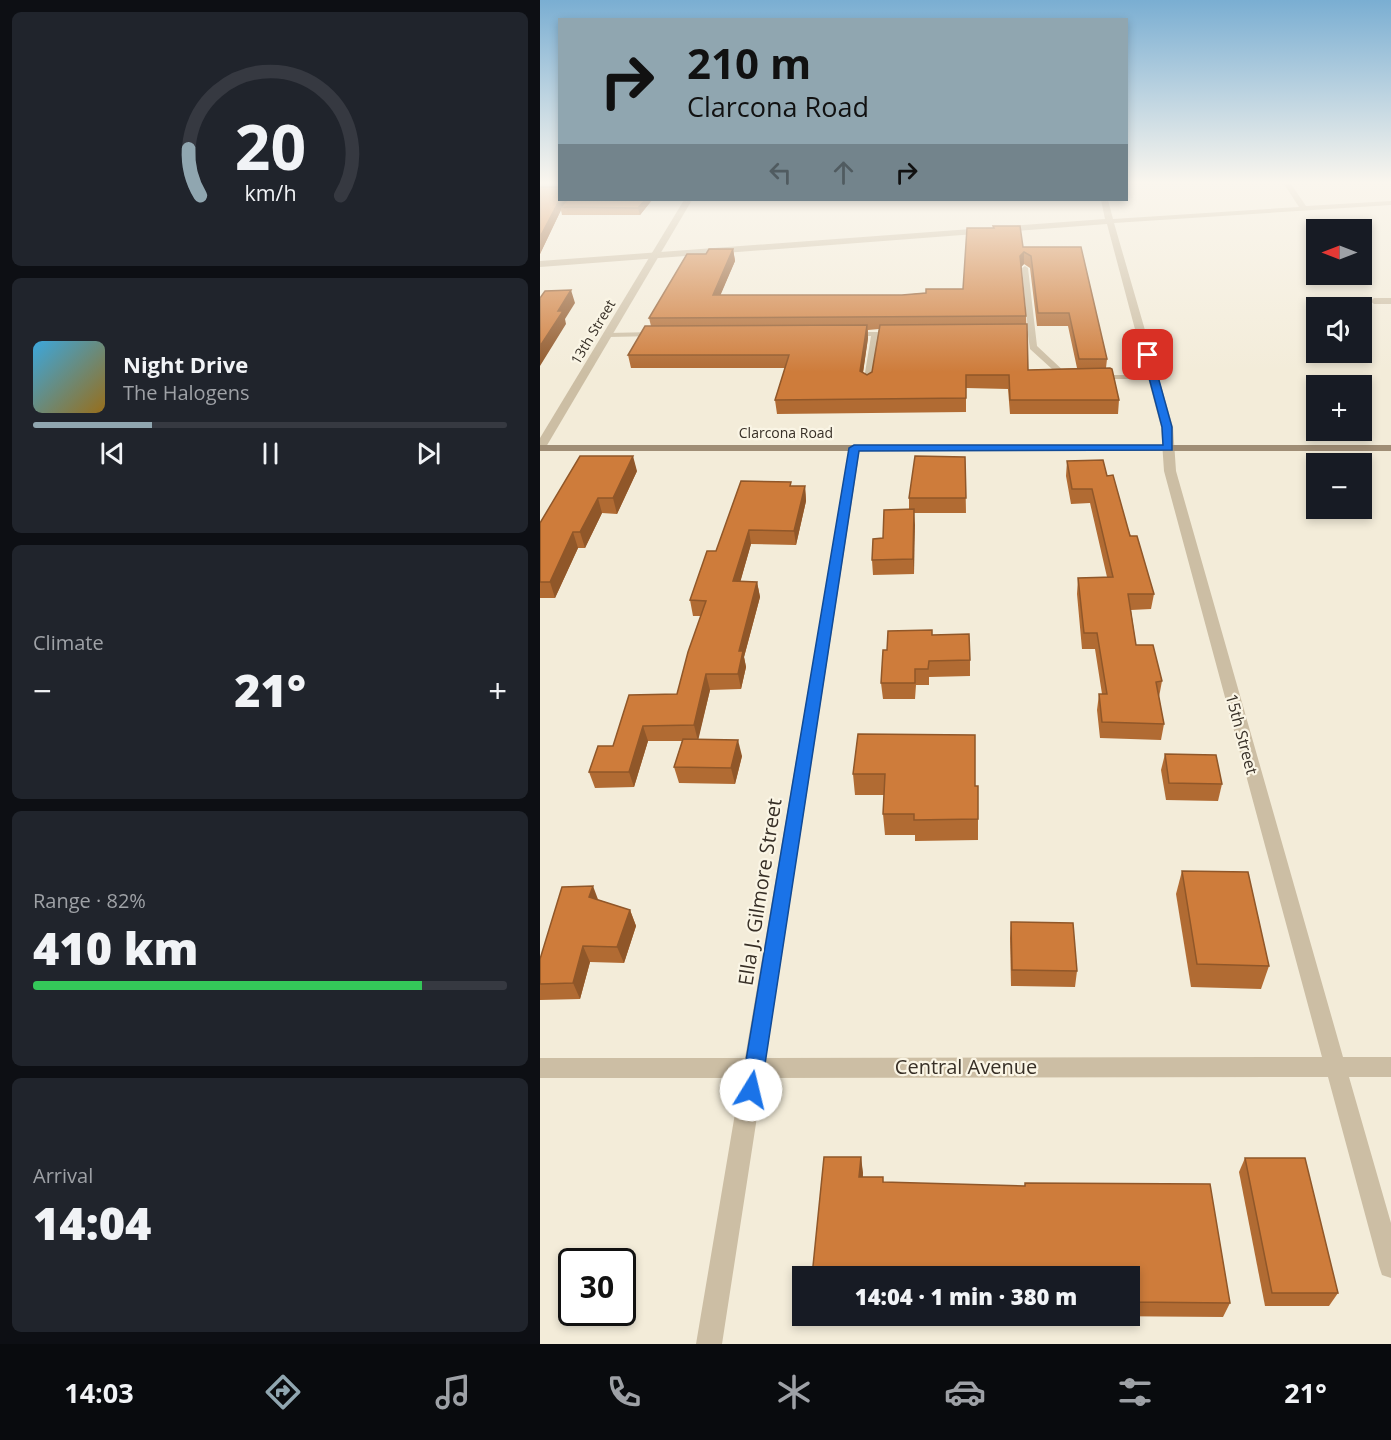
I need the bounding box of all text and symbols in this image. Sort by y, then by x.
text: 210 m [687,34,811,91]
icon: right [588,42,666,120]
text: Clarcona Road [687,88,869,125]
text: 20 [234,103,306,188]
icon: left [764,156,797,189]
icon: ahead [827,156,860,189]
icon: right [890,156,923,189]
text: km/h [244,179,296,208]
north arrow [1306,219,1372,285]
map controls [1306,219,1372,519]
street label: 13th Street [566,296,619,368]
button: sound [1306,297,1372,363]
pin [1122,329,1173,380]
icon: arrive [1131,338,1164,371]
text: Night Drive [123,349,248,379]
button: + [1306,375,1372,441]
text: The Halogens [123,379,250,406]
street label: Clarcona Road [739,423,833,442]
icon: previous [96,437,129,470]
icon: pause [254,437,287,470]
icon: next [412,437,445,470]
button: − [1306,453,1372,519]
text: Climate [33,629,104,656]
text: 21° [234,659,306,720]
text: − [33,668,52,713]
text: + [488,668,507,713]
street label: 15th Street [1221,691,1263,777]
street label: Ella J. Gilmore Street [731,796,788,987]
text: Range · 82% [33,887,146,914]
text: 410 km [33,917,198,978]
street label: Central Avenue [895,1053,1037,1080]
position arrow [719,1058,783,1122]
text: Arrival [33,1162,93,1189]
text: 14:04 [33,1192,151,1253]
speed limit sign: 30 [558,1248,636,1326]
text: 14:04 · 1 min · 380 m [855,1281,1077,1311]
icon: directions [262,1371,304,1413]
icon: music [432,1371,474,1413]
icon: phone [603,1371,645,1413]
icon: climate [773,1371,815,1413]
icon: car [944,1371,986,1413]
icon: filters [1114,1371,1156,1413]
text: 14:03 [64,1374,134,1411]
text: 21° [1284,1374,1327,1411]

